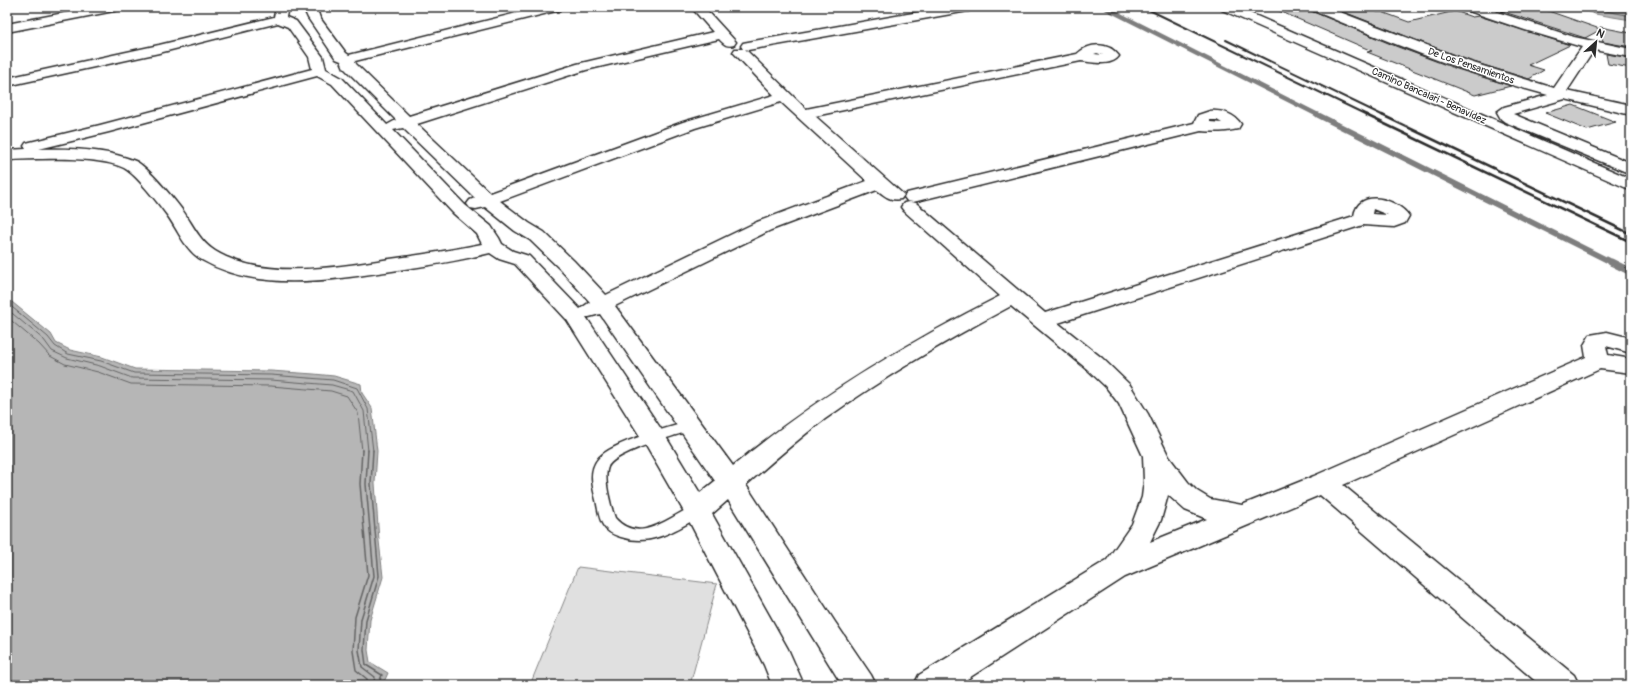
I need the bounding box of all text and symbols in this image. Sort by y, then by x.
north arrow [1576,22,1616,62]
text: N [1594,26,1607,41]
street label: De Los Pensamientos [1426,46,1516,87]
street label: Camino Bancalari - Benavídez [1370,65,1488,127]

